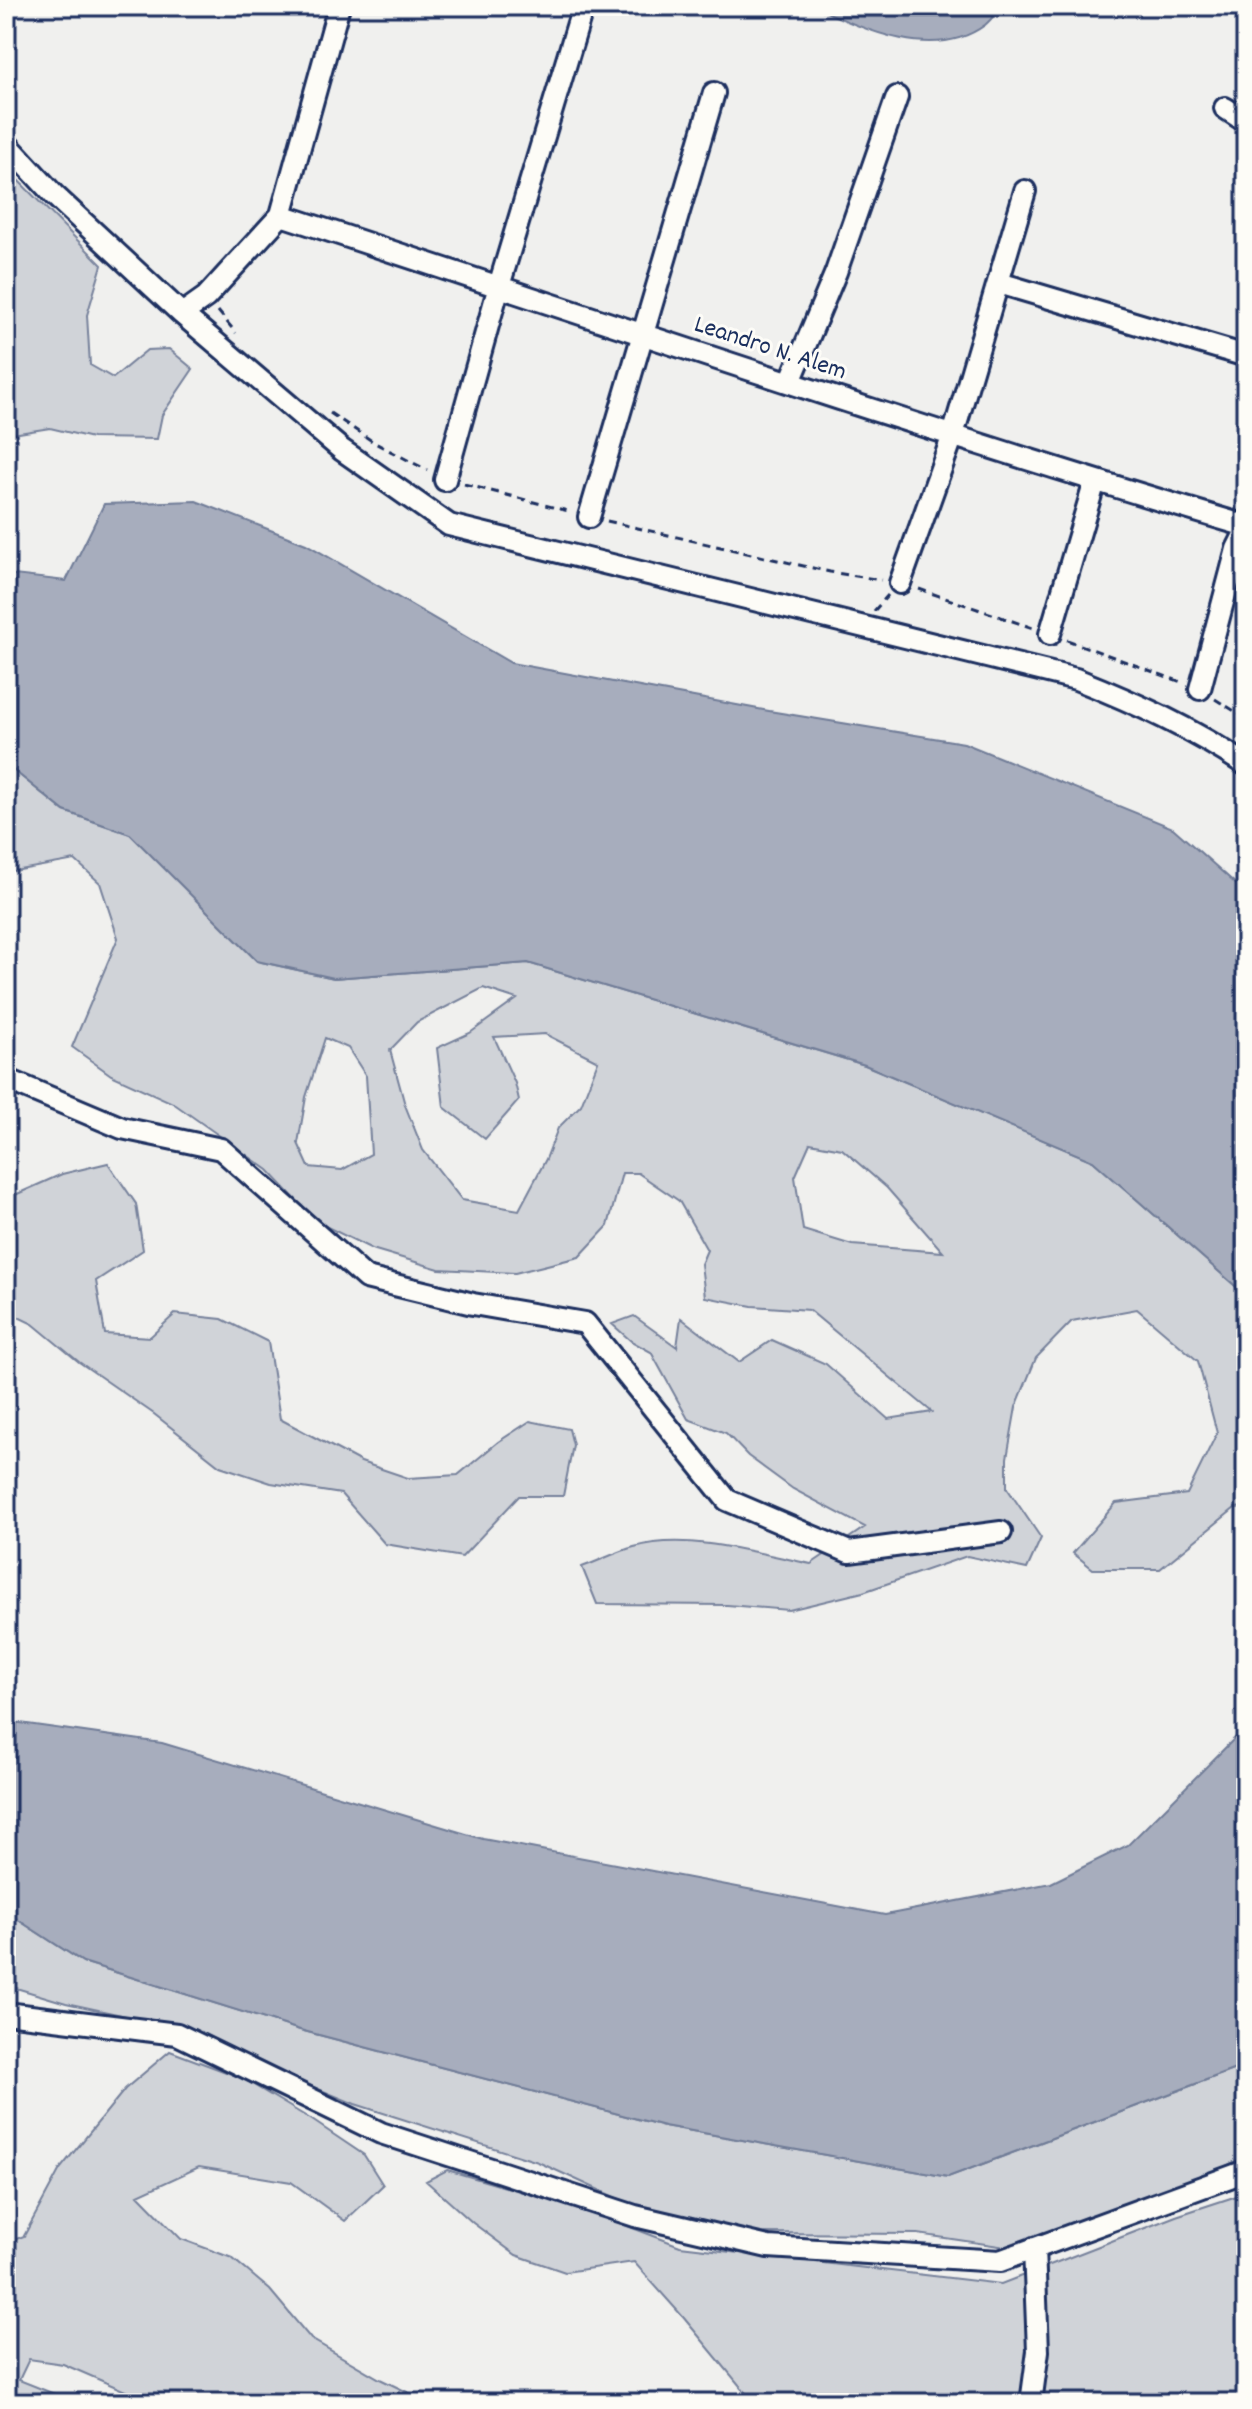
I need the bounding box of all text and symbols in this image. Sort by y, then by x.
street label: Leandro N. Alem [689,307,851,391]

